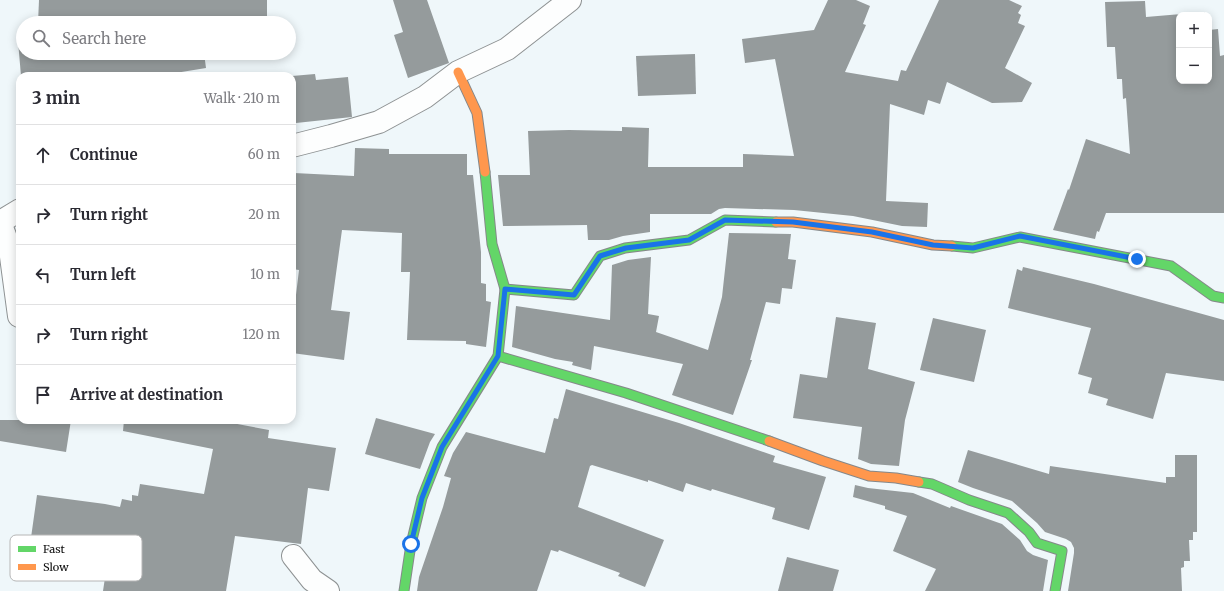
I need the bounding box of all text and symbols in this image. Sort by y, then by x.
map controls [1176,12,1212,84]
button: + [1176,12,1212,48]
search box [16,16,296,60]
icon: search [30,27,52,49]
text: Search here [62,29,146,48]
button: − [1176,48,1212,84]
text: 3 min [32,87,80,109]
text: Walk · 210 m [204,90,280,107]
icon: ahead [32,144,54,166]
text: Continue [70,145,138,164]
text: 60 m [248,146,280,163]
icon: right [32,204,54,226]
text: Turn right [70,205,148,224]
text: 20 m [248,206,280,223]
route end [1128,250,1146,268]
icon: left [32,264,54,286]
text: Turn left [70,265,136,284]
text: 10 m [250,266,280,283]
icon: right [32,324,54,346]
text: Turn right [70,325,148,344]
text: 120 m [242,326,280,343]
icon: arrive [32,384,54,406]
text: Arrive at destination [70,385,223,404]
legend [10,535,142,581]
route start [402,535,420,553]
text: Fast [43,542,66,556]
text: Slow [43,560,69,574]

